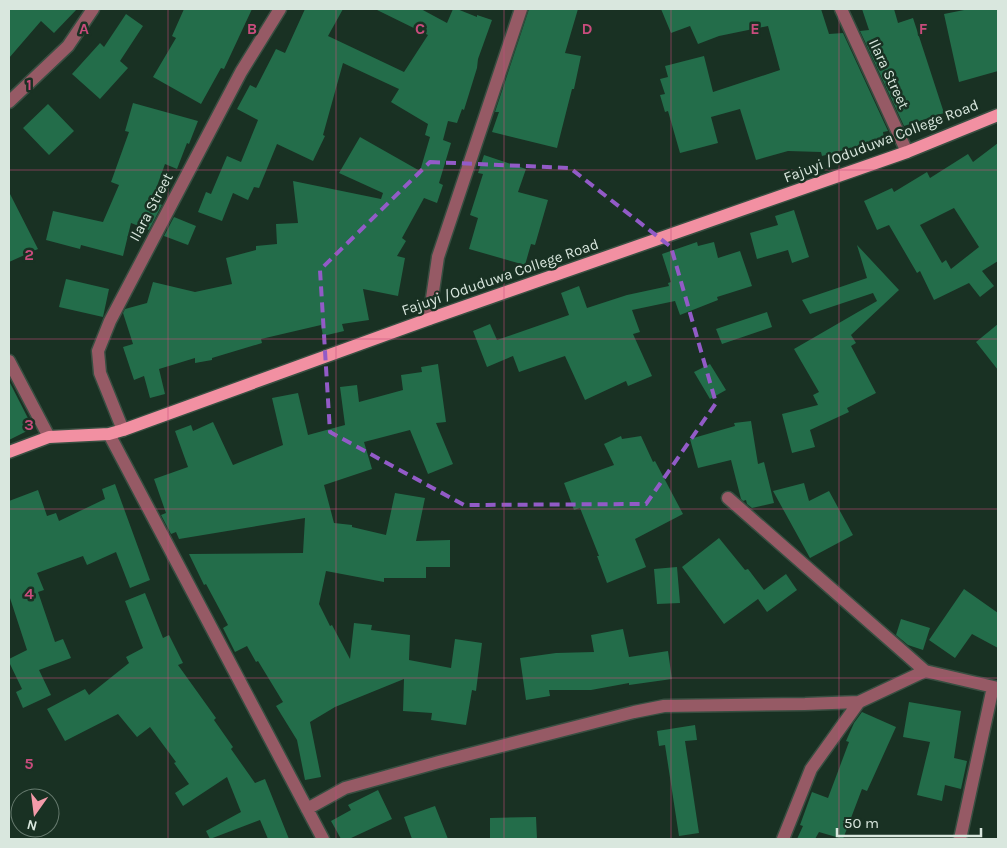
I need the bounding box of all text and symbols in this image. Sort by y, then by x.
text: A [79,19,89,38]
text: B [247,19,257,38]
text: C [415,19,425,38]
text: D [582,19,593,38]
text: E [750,19,760,38]
text: F [919,19,928,38]
street label: Ilara Street [865,36,913,112]
text: 1 [26,75,32,94]
street label: Fajuyi /Oduduwa College Road [781,95,981,187]
street label: Ilara Street [125,169,177,244]
street label: Fajuyi /Oduduwa College Road [399,235,601,319]
text: 2 [24,245,34,264]
text: 3 [24,415,34,434]
text: 4 [24,584,34,603]
text: 5 [24,754,34,773]
north arrow [10,788,60,838]
scale bar [837,806,981,838]
text: 50 m [844,814,879,832]
text: N [25,816,39,835]

